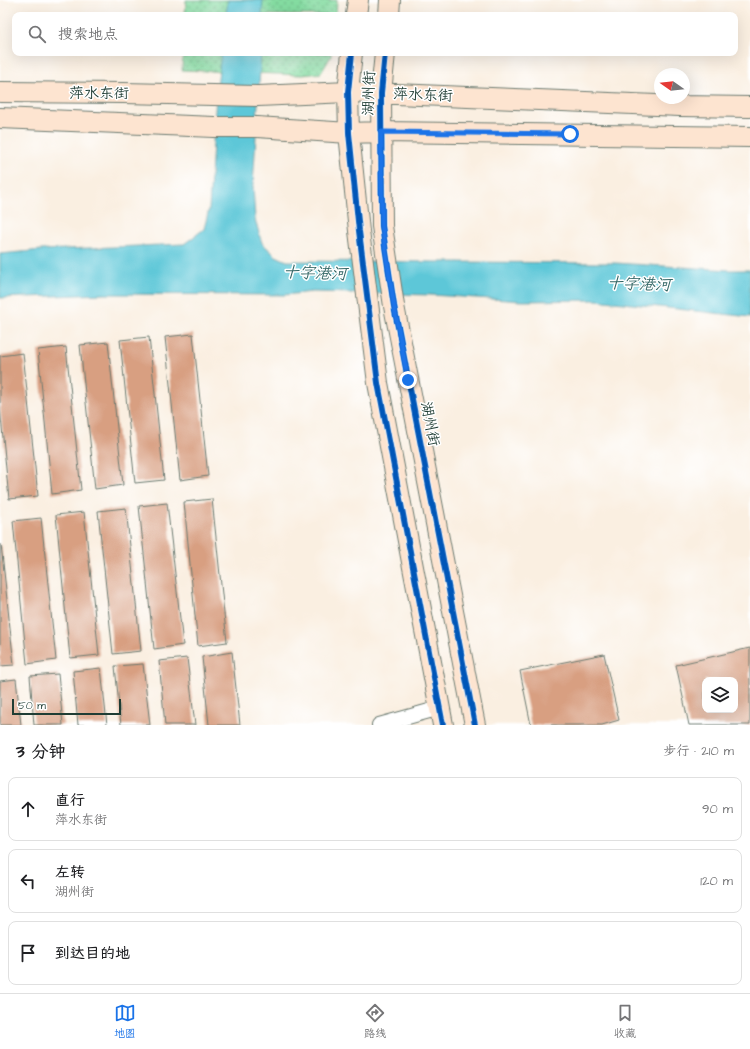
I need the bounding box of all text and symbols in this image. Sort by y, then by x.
search box [12,12,738,56]
icon: search [26,23,48,45]
text: 搜索地点 [58,24,118,45]
north arrow [654,68,690,104]
street label: 湖州街 [358,70,380,116]
street label: 萍水东街 [69,83,129,104]
street label: 萍水东街 [393,83,453,107]
route start [561,125,579,143]
water label: 十字港河 [283,261,350,285]
water label: 十字港河 [607,272,674,296]
route end [399,371,417,389]
street label: 湖州街 [415,400,445,448]
map controls [702,677,738,713]
button: layers [702,677,738,713]
scale bar [12,697,121,716]
text: 50 m [18,698,46,713]
text: 3 分钟 [16,740,65,764]
text: 步行 · 210 m [663,742,734,760]
text: 直行 [55,790,85,811]
icon: ahead [17,798,39,820]
text: 90 m [702,800,733,818]
text: 萍水东街 [55,811,107,829]
text: 左转 [55,862,85,883]
icon: left [17,870,39,892]
text: 120 m [700,872,733,890]
text: 湖州街 [55,883,94,901]
icon: arrive [17,942,39,964]
text: 到达目的地 [55,943,130,964]
tab: 地图 [114,1002,136,1041]
tab: 路线 [364,1002,386,1041]
tab: 收藏 [614,1002,636,1041]

